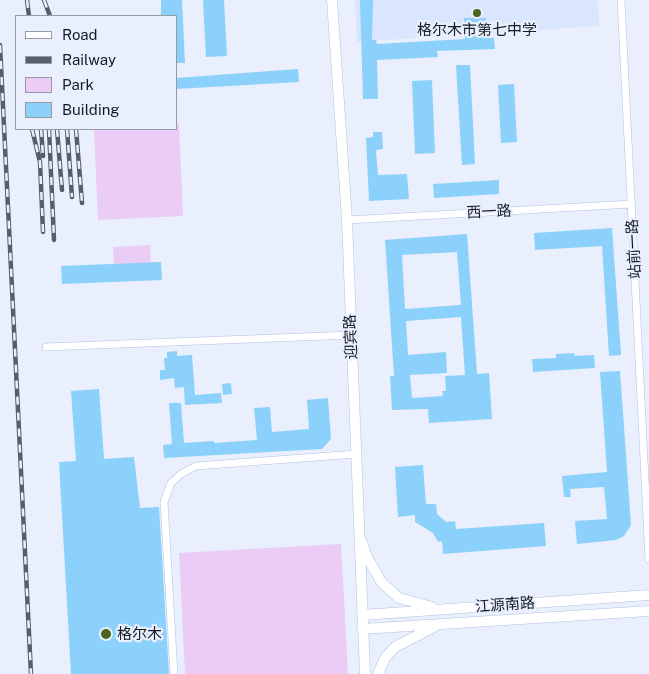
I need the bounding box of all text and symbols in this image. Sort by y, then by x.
marker: 格尔木市第七中学 [471,7,483,19]
legend [15,15,178,130]
place label: 格尔木市第七中学 [417,21,537,39]
text: Road [62,26,98,43]
text: Railway [62,51,116,68]
text: Park [62,76,94,93]
text: Building [62,101,120,118]
street label: 西一路 [466,202,512,222]
street label: 站前一路 [623,219,645,279]
street label: 迎宾路 [341,314,361,360]
street label: 江源南路 [474,594,536,616]
place label: 格尔木 [117,625,162,643]
marker: 格尔木 [99,627,113,641]

